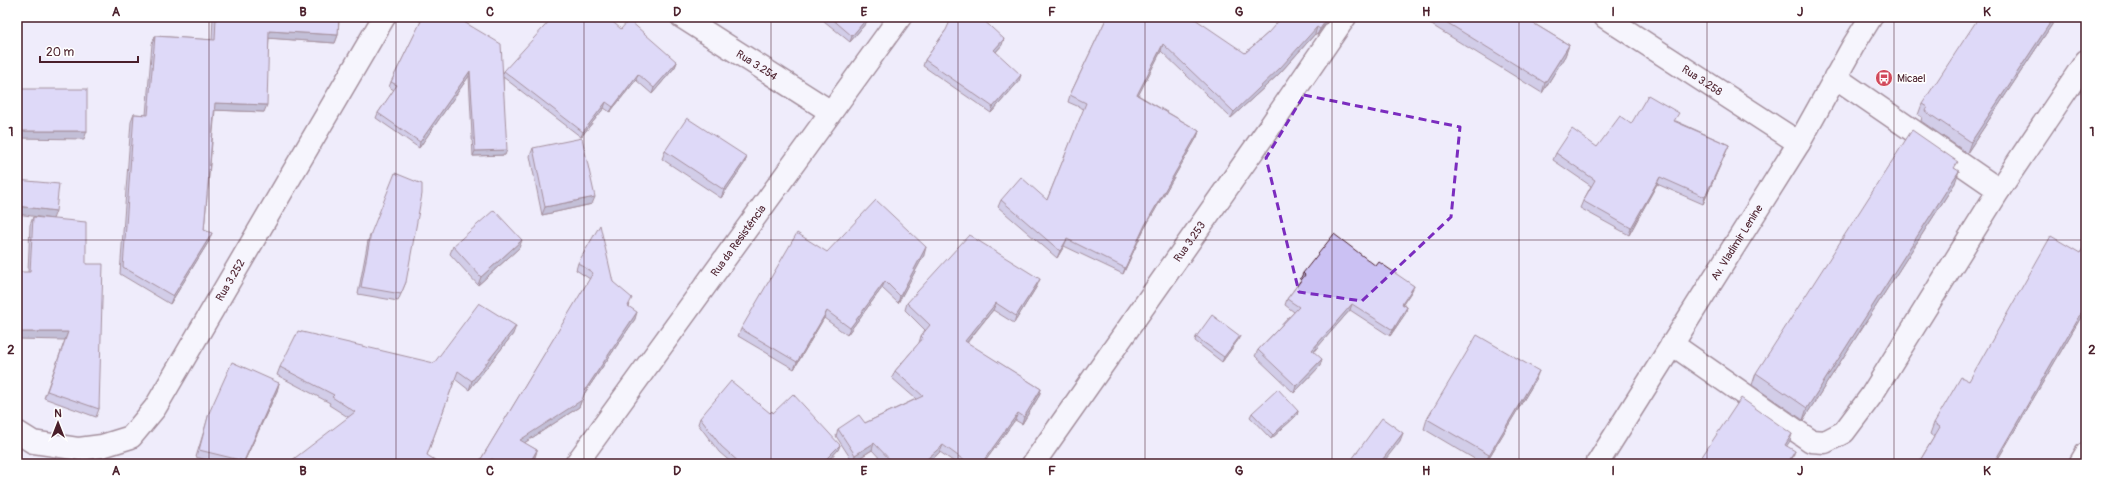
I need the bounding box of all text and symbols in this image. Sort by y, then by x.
text: A [112,4,121,20]
text: B [299,4,307,20]
text: C [486,4,494,20]
text: D [673,4,681,20]
text: E [861,4,868,20]
text: F [1048,4,1056,20]
text: G [1235,4,1244,20]
text: H [1422,4,1430,20]
text: I [1611,4,1615,20]
text: J [1797,4,1803,20]
text: K [1983,4,1991,20]
scale bar [40,38,138,64]
text: 20 m [46,45,75,60]
street label: Rua 3.254 [734,47,780,84]
street label: Rua 3.258 [1679,63,1725,99]
bus stop icon: Micael [1874,68,1894,88]
place label: Micael [1897,72,1926,85]
text: 1 [8,124,14,140]
text: 1 [2089,124,2095,140]
street label: Av. Vladimir Lenine [1708,202,1766,283]
street label: Rua da Resistência [708,203,769,279]
street label: Rua 3.253 [1171,219,1208,264]
street label: Rua 3.252 [213,257,248,303]
text: 2 [7,342,15,358]
text: 2 [2088,342,2096,358]
north arrow [38,403,78,443]
text: N [54,407,62,420]
text: A [112,463,121,479]
text: B [299,463,307,479]
text: C [486,463,494,479]
text: D [673,463,681,479]
text: E [861,463,868,479]
text: F [1048,463,1056,479]
text: G [1235,463,1244,479]
text: H [1422,463,1430,479]
text: I [1611,463,1615,479]
text: J [1797,463,1803,479]
text: K [1983,463,1991,479]

